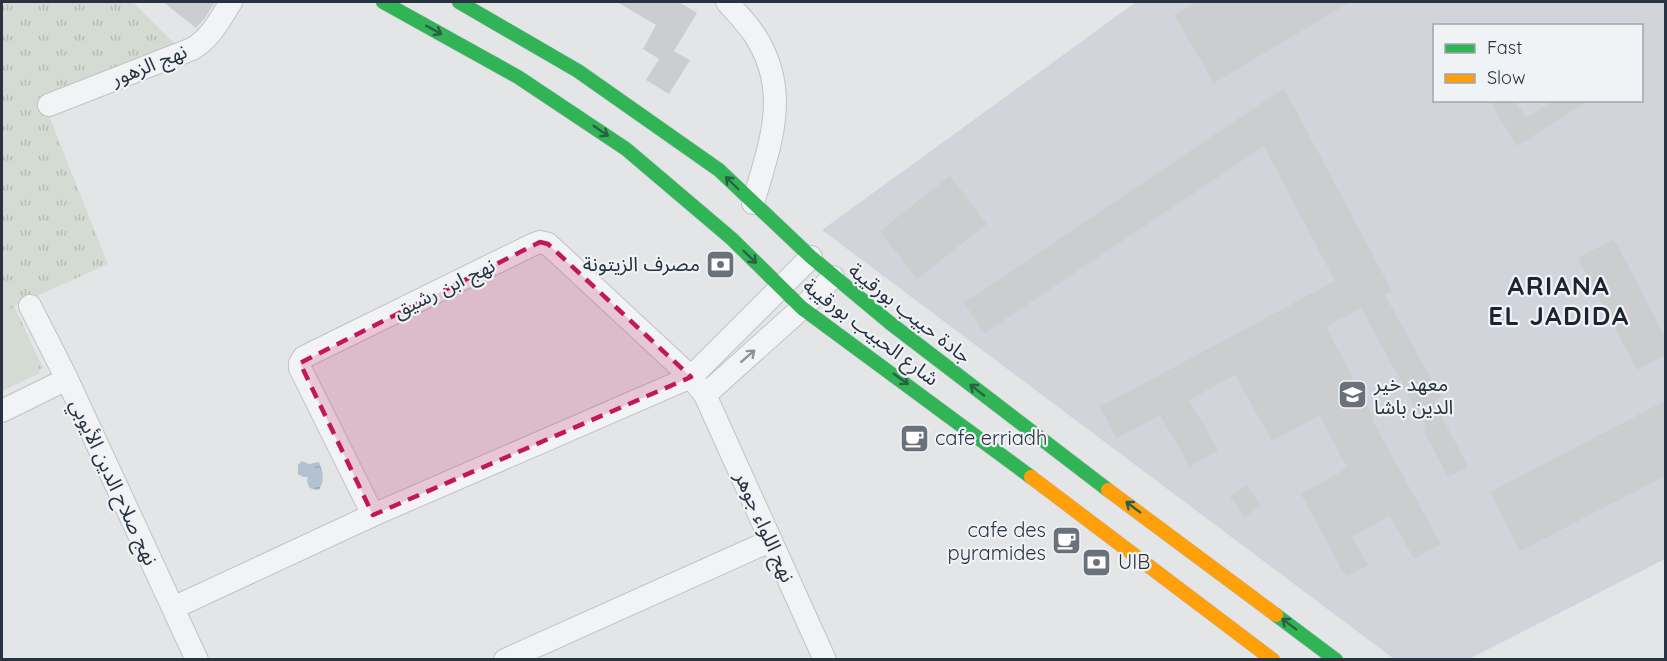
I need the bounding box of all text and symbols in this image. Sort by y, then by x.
one-way arrow [425,24,442,36]
legend [1433,24,1643,102]
text: Fast [1487,36,1522,59]
street label: نهج الزهور [106,38,191,94]
text: Slow [1487,66,1525,89]
one-way arrow [592,125,609,138]
one-way arrow [725,176,740,190]
bank icon: مصرف الزيتونة [705,248,737,280]
one-way arrow [742,249,757,264]
place label: مصرف الزيتونة [583,251,700,276]
street label: نهج ابن رشيق [389,252,500,326]
street label: جادة حبيب بورقيبة [844,257,977,368]
district label: ARIANA EL JADIDA [1488,269,1630,332]
street label: شارع الحبيب بورقيبة [797,272,944,393]
one-way arrow [741,349,756,363]
place label: معهد خير الدين باشا [1373,371,1453,419]
one-way arrow [892,373,908,385]
school or university icon: معهد خير الدين باشا [1337,379,1369,411]
one-way arrow [969,384,985,397]
street label: نهج صلاح الدين الأيوبي [62,395,164,571]
cafe icon: cafe erriadh [898,422,930,454]
place label: cafe erriadh [935,425,1047,450]
street label: نهج اللواء جوهر [727,467,801,587]
one-way arrow [1125,501,1141,514]
place label: cafe des pyramides [948,517,1046,565]
cafe icon: cafe des pyramides [1051,525,1083,557]
bank icon: UIB [1081,546,1113,578]
place label: UIB [1118,549,1150,574]
one-way arrow [1281,618,1297,631]

